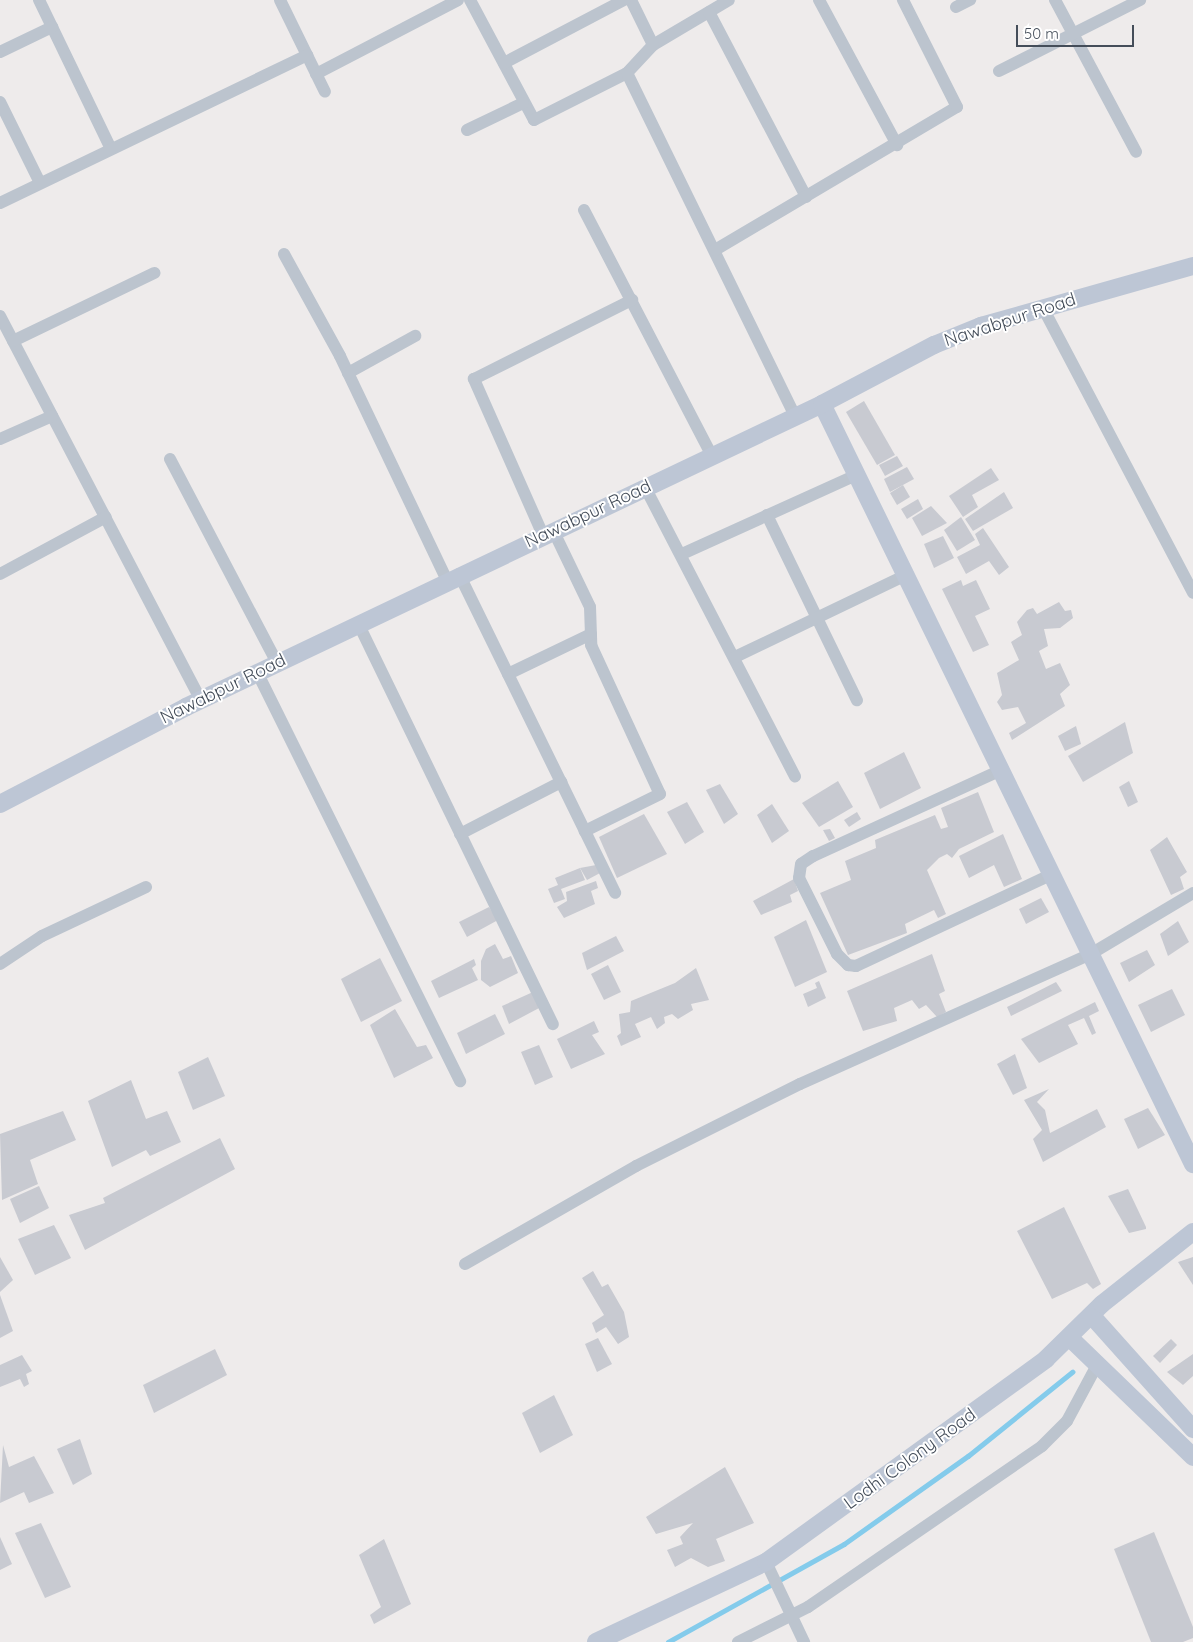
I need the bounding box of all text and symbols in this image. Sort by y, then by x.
scale bar [1018,15,1136,47]
text: 50 m [1024,24,1059,43]
street label: Nawabpur Road [942,289,1078,351]
street label: Nawabpur Road [521,475,655,553]
street label: Nawabpur Road [157,649,289,729]
street label: Lodhi Colony Road [840,1404,980,1514]

